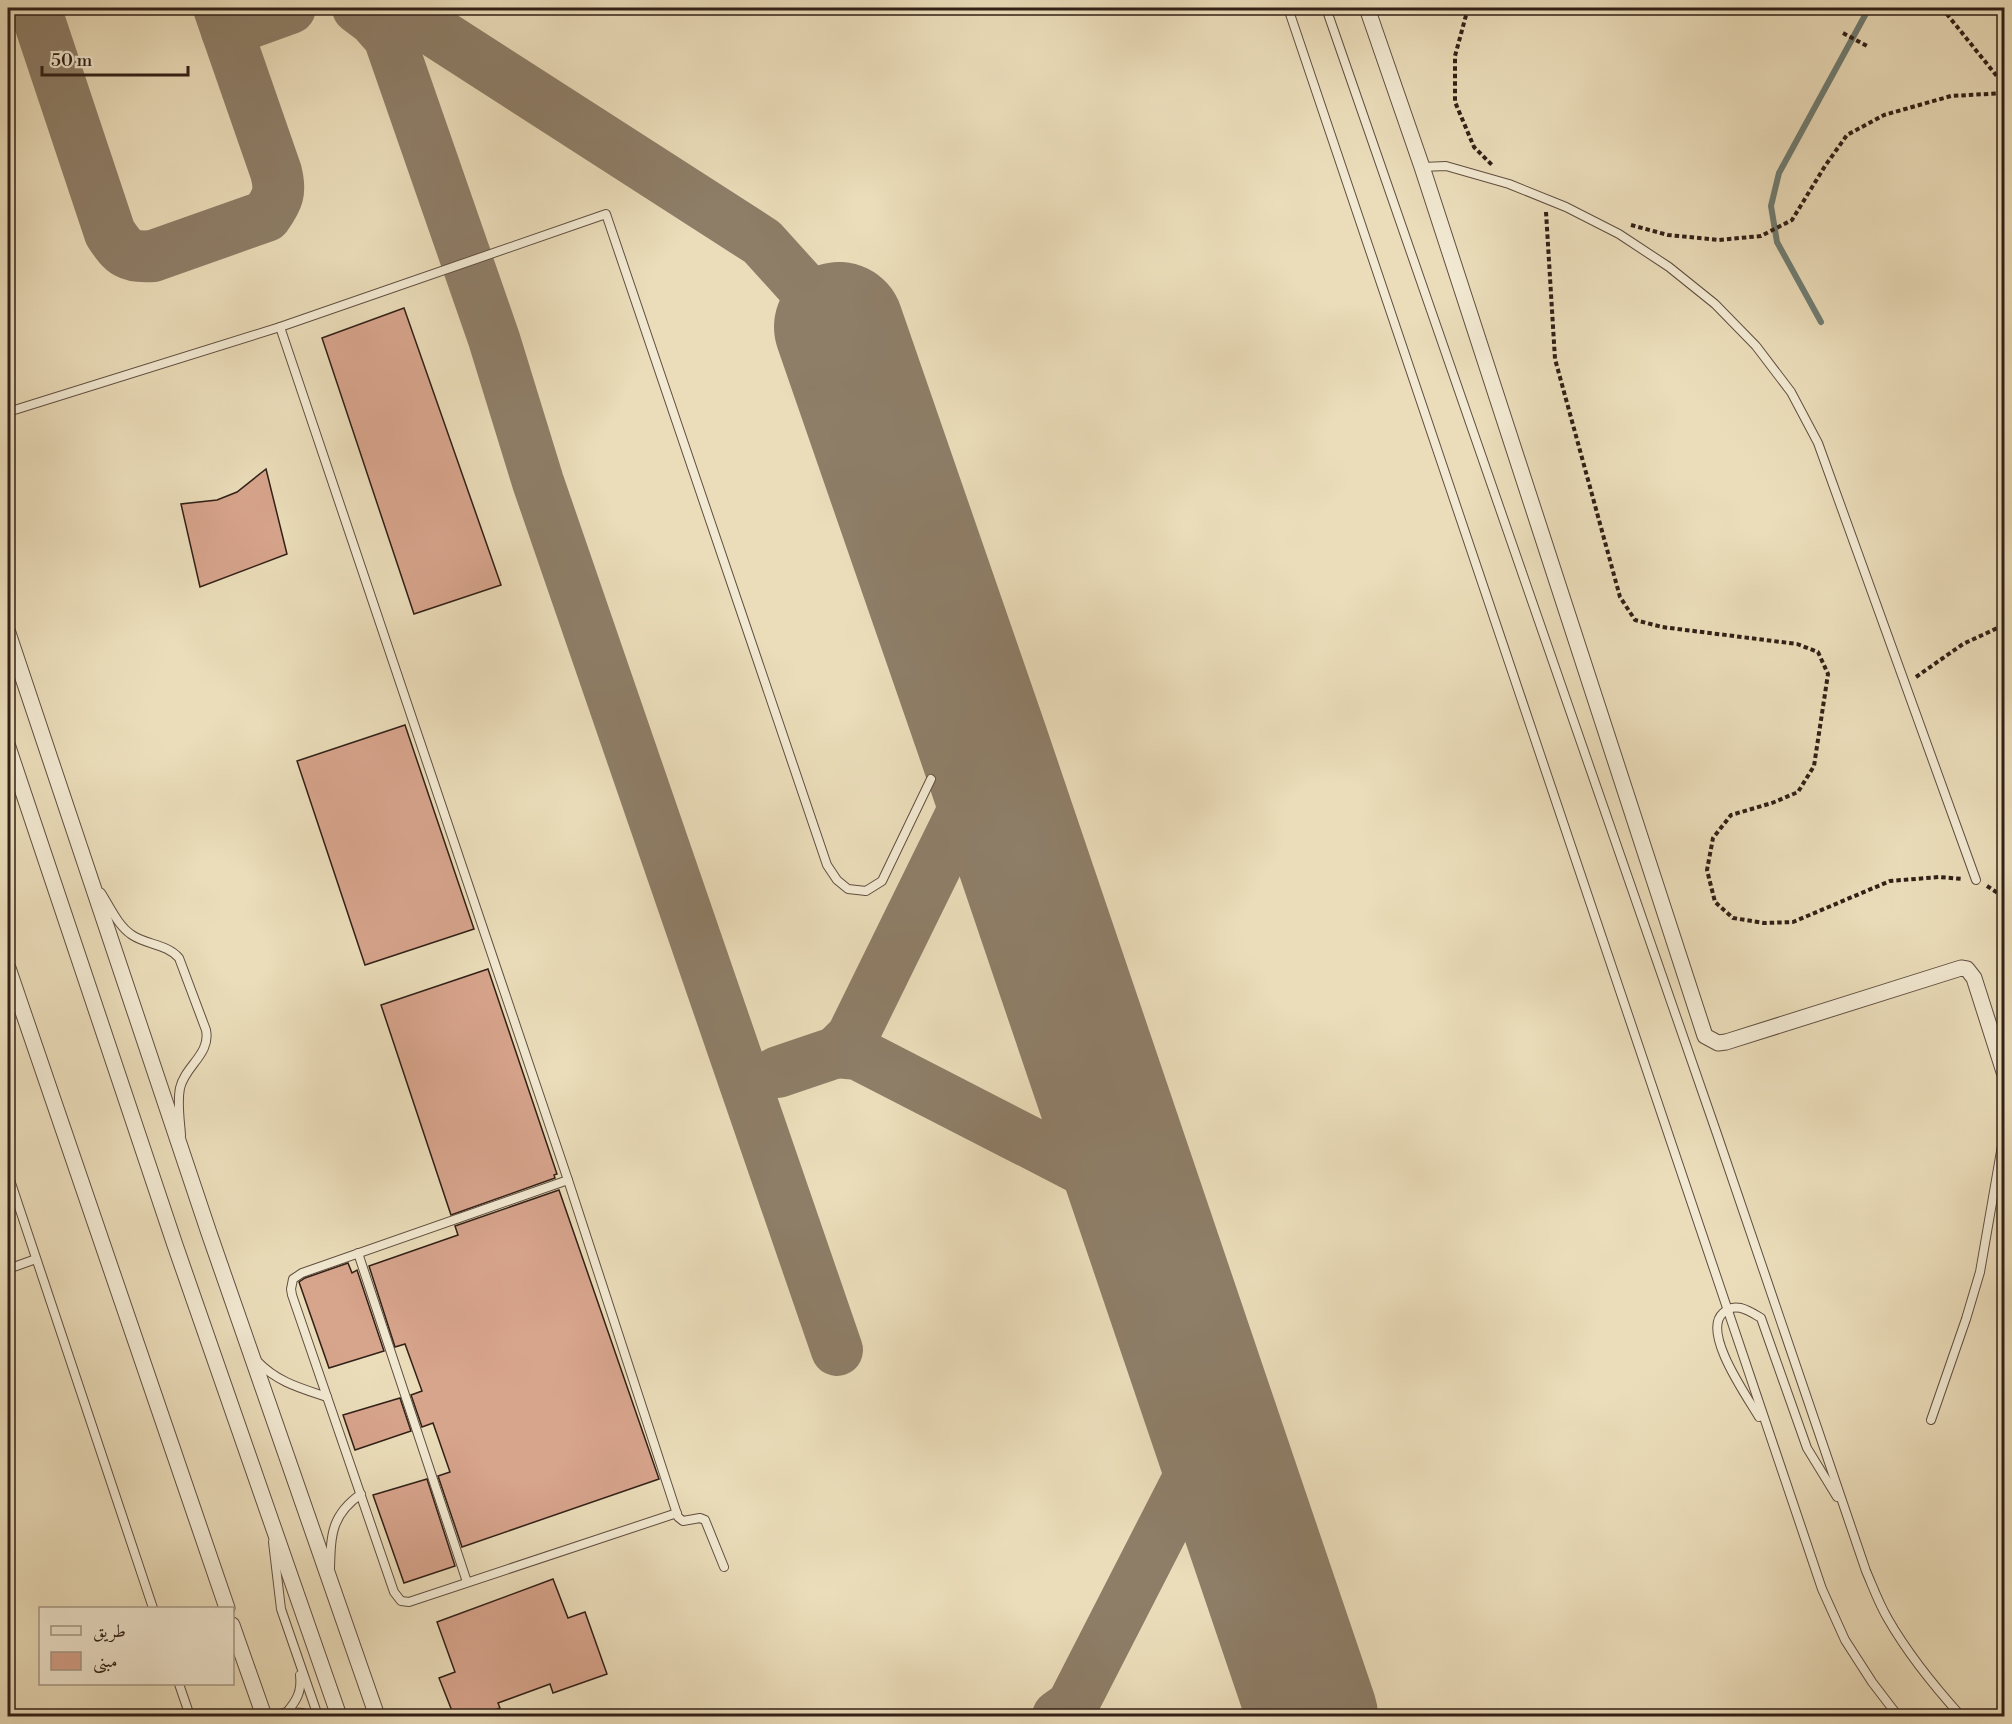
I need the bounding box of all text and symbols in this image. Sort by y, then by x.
scale bar [42,39,188,77]
text: 50 m [51,49,93,72]
legend [39,1607,234,1685]
text: طريق [93,1620,126,1643]
text: مبنى [93,1650,118,1674]

